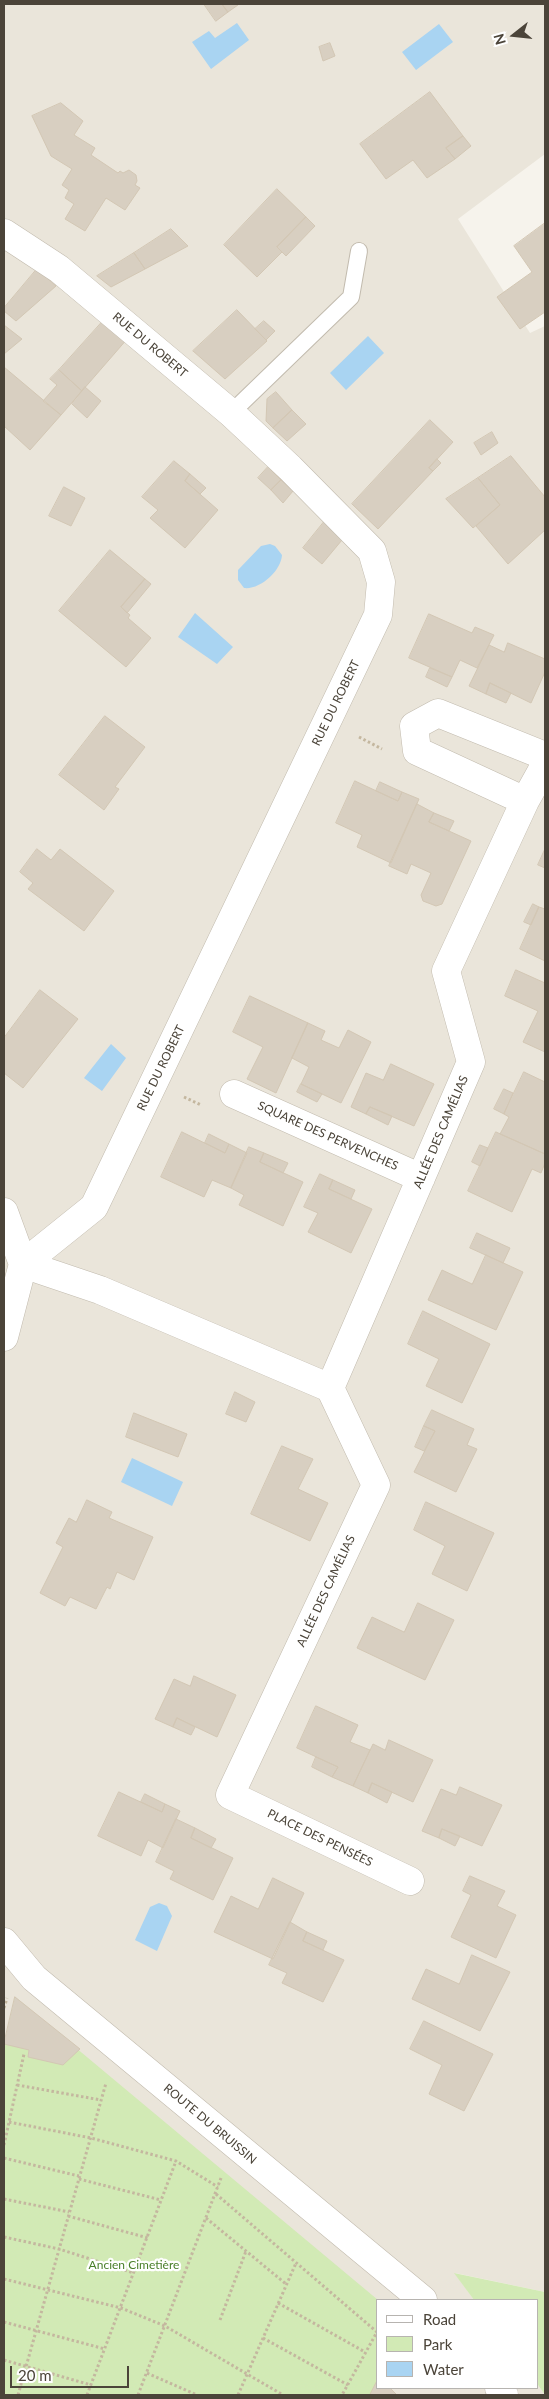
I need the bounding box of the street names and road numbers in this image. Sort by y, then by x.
street label: RUE DU ROBERT [110,309,190,381]
street label: RUE DU ROBERT [309,658,363,748]
street label: RUE DU ROBERT [134,1023,188,1113]
street label: ALLÉE DES CAMÉLIAS [411,1073,471,1191]
street label: SQUARE DES PERVENCHES [256,1098,400,1174]
street label: ALLÉE DES CAMÉLIAS [294,1533,358,1649]
street label: PLACE DES PENSÉES [265,1806,375,1870]
street label: ROUTE DU BRUISSIN [161,2081,259,2167]

